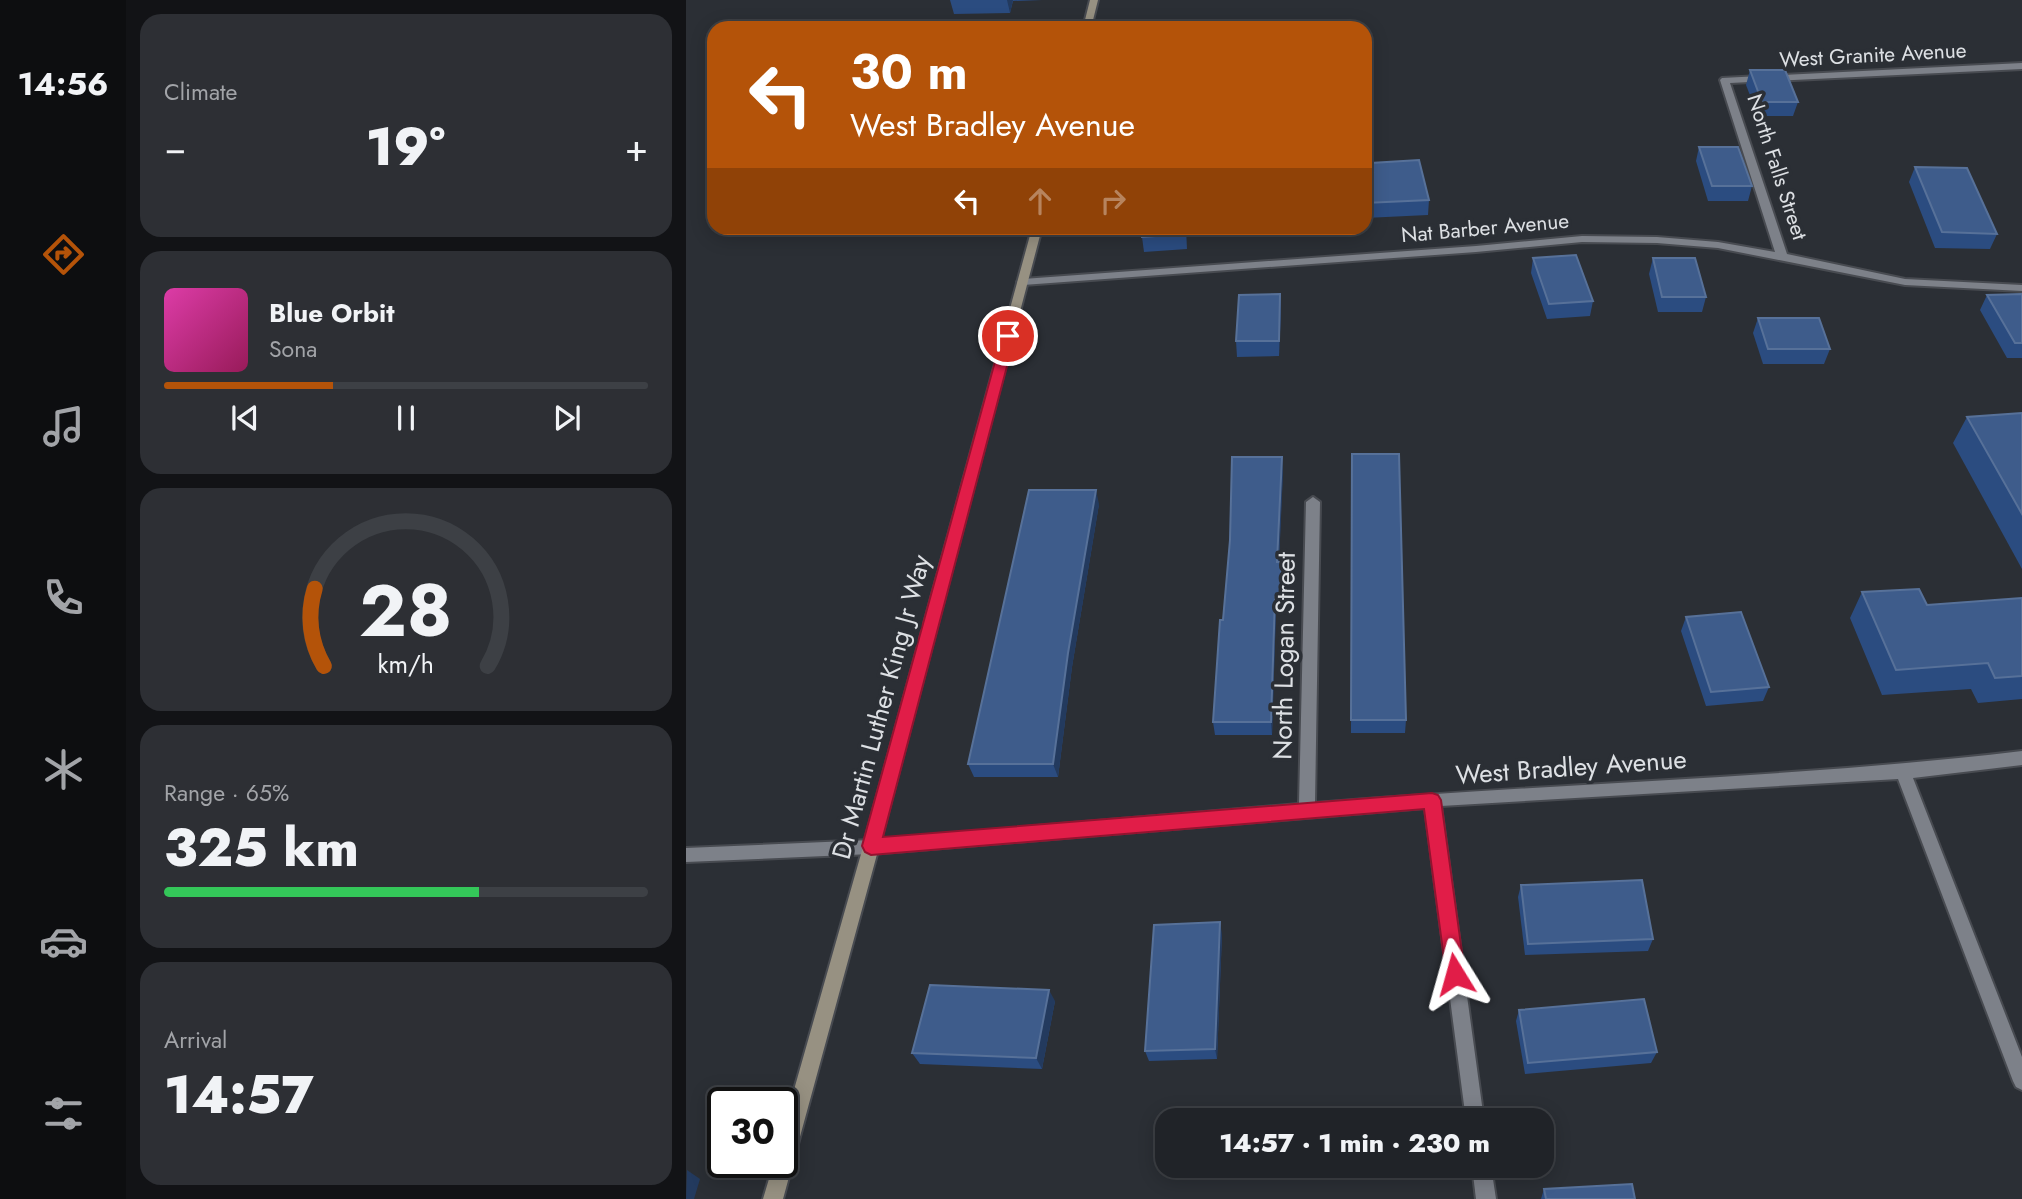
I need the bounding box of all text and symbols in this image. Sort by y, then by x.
street label: West Granite Avenue [1779,35,1968,75]
text: 30 m [850,37,968,107]
icon: left [735,49,826,140]
text: 14:56 [18,61,108,107]
text: Climate [164,75,237,109]
street label: North Falls Street [1739,90,1815,244]
text: West Bradley Avenue [850,102,1135,148]
text: 19° [366,109,445,185]
text: − [164,120,186,175]
text: + [625,120,648,175]
icon: left [948,182,986,220]
icon: ahead [1021,182,1059,220]
icon: right [1094,182,1132,220]
street label: Nat Barber Avenue [1400,206,1570,250]
icon: directions [39,230,88,279]
text: Blue Orbit [269,294,394,332]
pin [978,306,1038,366]
icon: arrive [989,317,1027,355]
text: Sona [269,332,317,366]
icon: previous [226,399,264,437]
icon: pause [387,399,425,437]
icon: next [548,399,586,437]
icon: music [39,402,88,451]
street label: Dr Martin Luther King Jr Way [822,550,940,863]
street label: North Logan Street [1263,551,1305,760]
text: 28 [359,558,453,663]
icon: phone [39,573,88,622]
text: km/h [378,645,434,681]
street label: West Bradley Avenue [1454,740,1688,794]
icon: climate [39,745,88,794]
text: Range · 65% [164,776,289,810]
text: 325 km [164,810,359,886]
icon: car [39,917,88,966]
position arrow [1418,937,1492,1011]
text: Arrival [164,1023,227,1057]
text: 14:57 [164,1057,314,1133]
speed limit sign: 30 [707,1087,798,1178]
icon: filters [39,1089,88,1138]
text: 14:57 · 1 min · 230 m [1219,1124,1490,1162]

